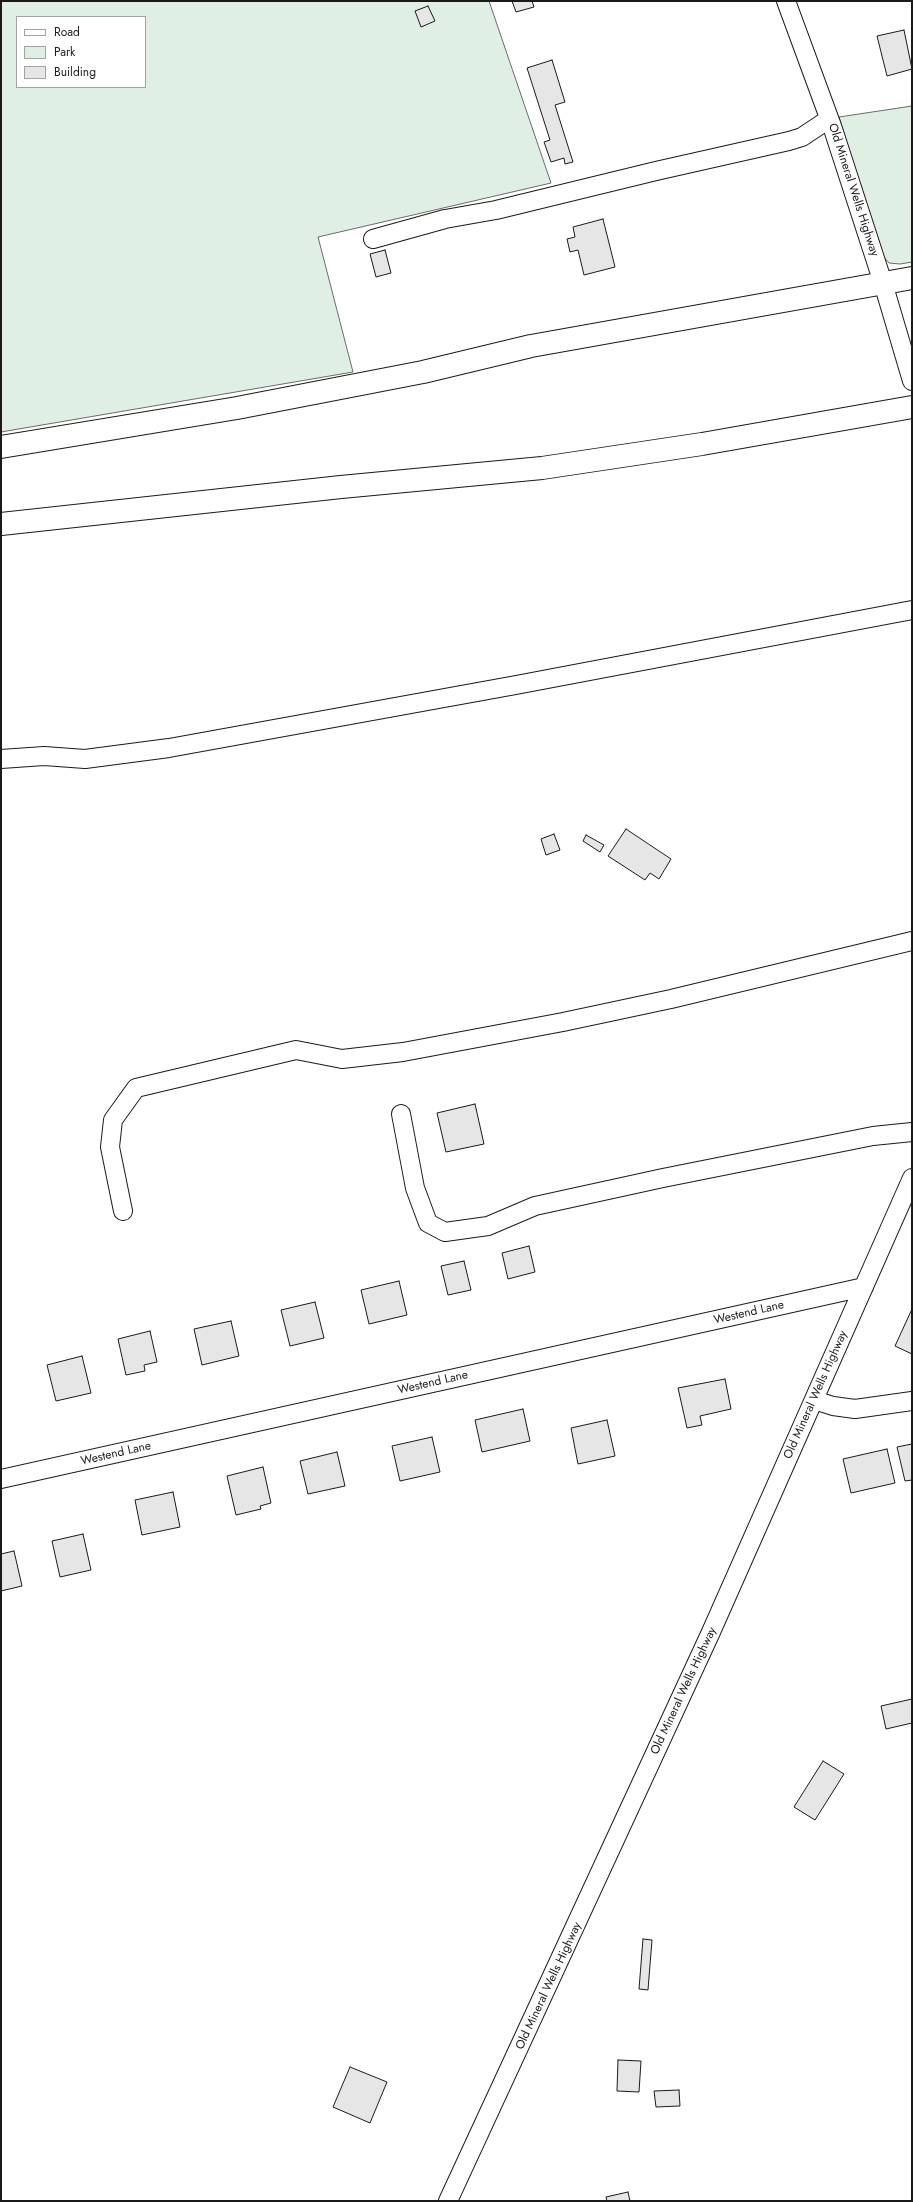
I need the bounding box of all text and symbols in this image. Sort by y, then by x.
legend [16,16,146,88]
text: Road [54,23,80,41]
text: Park [54,43,75,61]
text: Building [54,63,96,81]
street label: Old Mineral Wells Highway [825,122,881,258]
street label: Westend Lane [713,1298,785,1328]
street label: Old Mineral Wells Highway [781,1328,851,1462]
street label: Westend Lane [397,1368,469,1398]
street label: Westend Lane [80,1439,152,1469]
street label: Old Mineral Wells Highway [648,1625,720,1757]
street label: Old Mineral Wells Highway [513,1920,585,2052]

